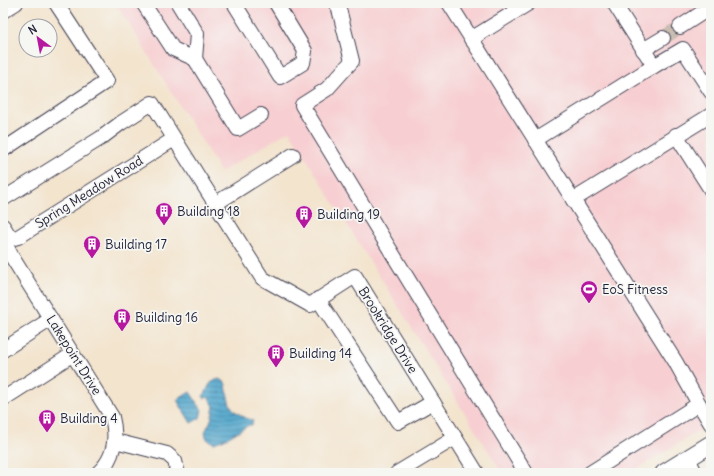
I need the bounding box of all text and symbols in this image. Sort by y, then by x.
north arrow [18,18,58,58]
text: N [26,22,40,37]
street label: Spring Meadow Road [32,152,147,232]
building icon: Building 18 [154,201,174,226]
place label: Building 18 [177,203,240,220]
building icon: Building 19 [294,204,314,229]
place label: Building 19 [317,206,380,223]
building icon: Building 17 [82,234,102,259]
place label: Building 17 [105,236,168,253]
sports icon: EoS Fitness [579,279,599,304]
place label: EoS Fitness [602,281,668,298]
street label: Brookridge Drive [355,284,421,376]
building icon: Building 16 [112,307,132,332]
place label: Building 16 [135,309,198,326]
street label: Lakepoint Drive [43,312,105,398]
building icon: Building 14 [266,343,286,368]
place label: Building 14 [289,345,352,362]
building icon: Building 4 [37,408,57,433]
place label: Building 4 [60,410,118,427]

